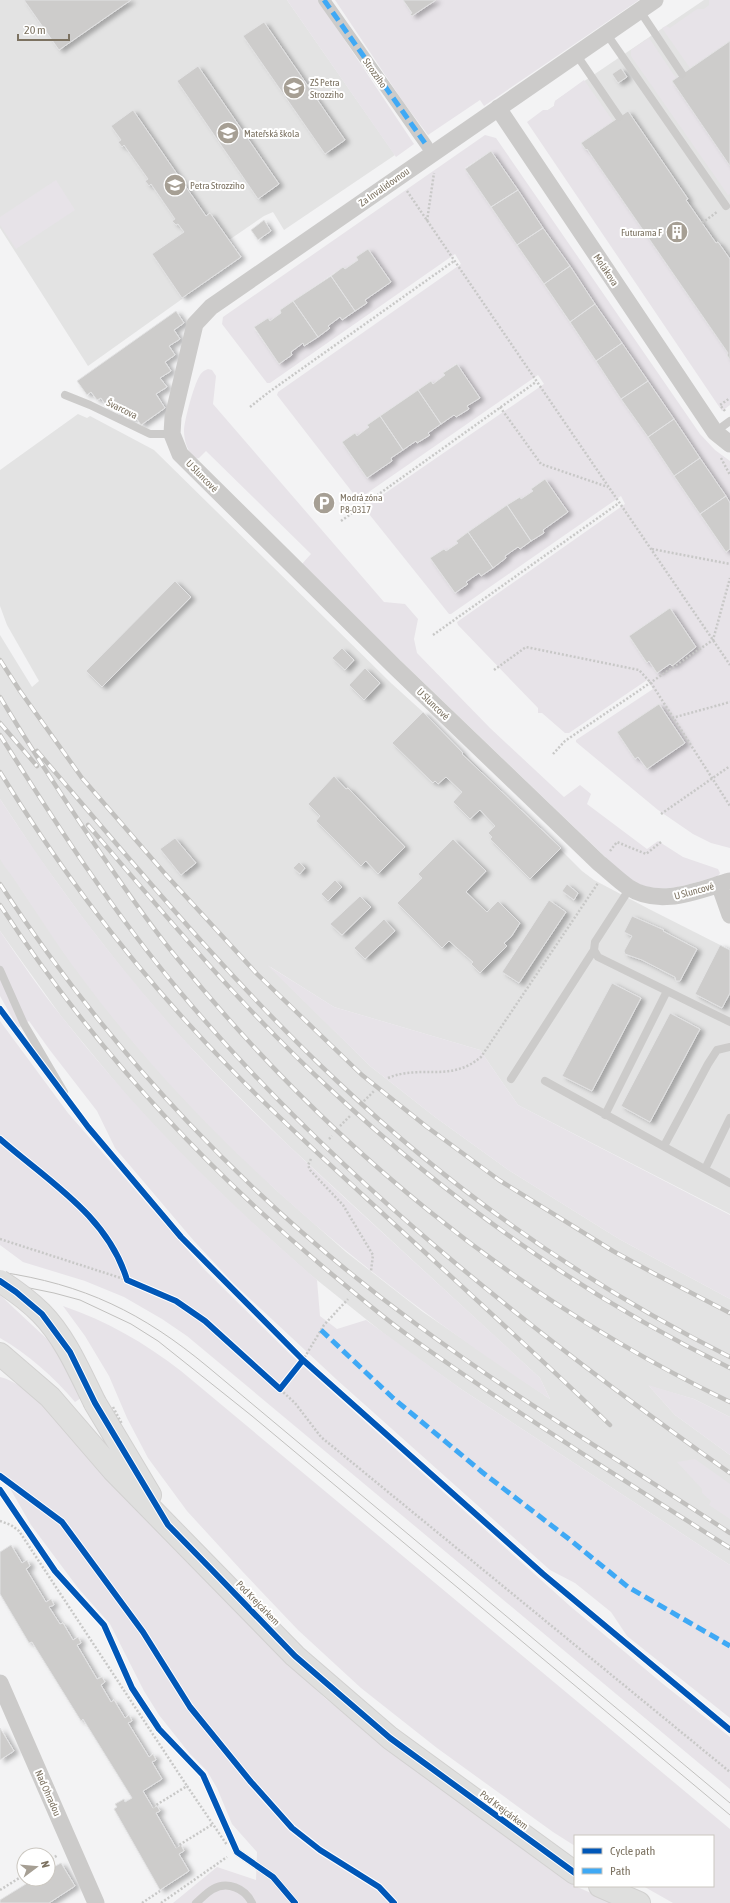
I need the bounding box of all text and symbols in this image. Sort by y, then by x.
scale bar [18,16,69,42]
text: 20 m [24,23,46,37]
street label: Strozziho [361,56,389,90]
school or university icon: ZŠ Petra Strozziho [281,75,307,101]
place label: ZŠ Petra Strozziho [310,77,344,100]
school or university icon: Mateřská škola [215,120,241,146]
place label: Mateřská škola [244,128,300,139]
street label: Za Invalidovnou [357,165,412,209]
school or university icon: Petra Strozziho [162,172,188,198]
place label: Petra Strozziho [190,180,245,191]
building icon: Futurama F [664,219,690,245]
place label: Futurama F [621,227,662,238]
street label: Molákova [591,252,621,288]
street label: Švarcova [105,397,139,421]
street label: U Sluncové [184,458,221,495]
parking icon: Modrá zóna P8-0317 [311,490,337,516]
place label: Modrá zóna P8-0317 [340,492,383,515]
street label: U Sluncové [415,686,452,722]
street label: U Sluncové [673,880,715,902]
street label: Pod Krejcárkem [234,1578,282,1628]
street label: Nad Ohradou [33,1768,63,1818]
street label: Pod Krejcárkem [478,1788,530,1832]
legend [574,1835,714,1887]
text: Cycle path [610,1844,655,1858]
north arrow [16,1847,56,1887]
text: N [39,1859,52,1869]
text: Path [610,1864,631,1878]

